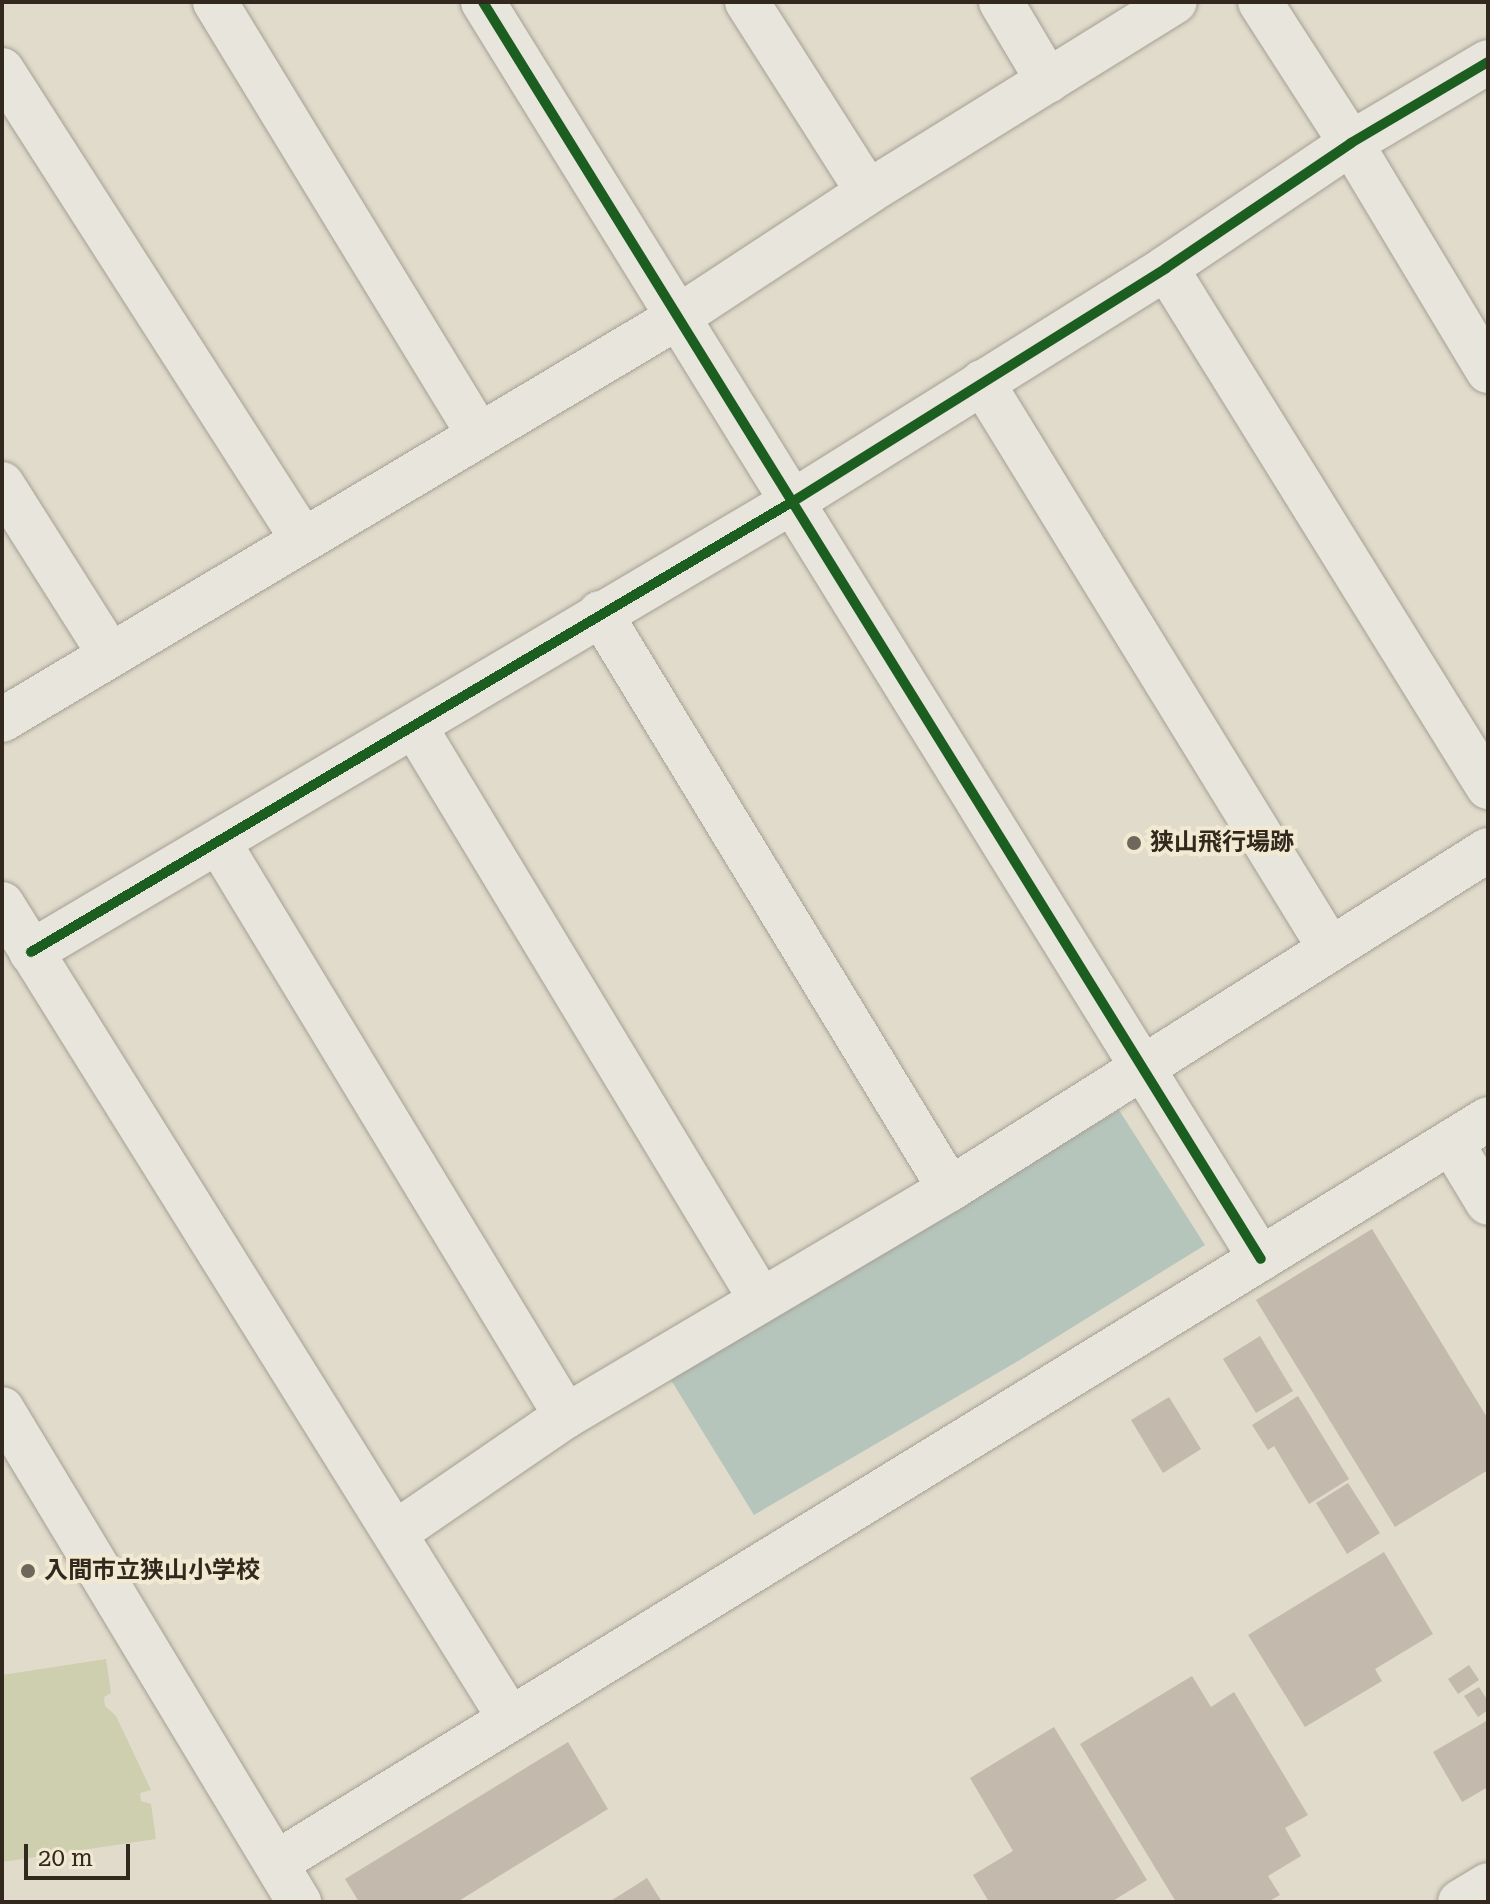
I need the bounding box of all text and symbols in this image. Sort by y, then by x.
place label: 狭山飛行場跡 [1150,829,1294,857]
marker: 狭山飛行場跡 [1125,834,1143,852]
place label: 入間市立狭山小学校 [44,1557,260,1585]
marker: 入間市立狭山小学校 [19,1562,37,1580]
scale bar [28,1828,134,1878]
text: 20 m [38,1844,93,1872]

